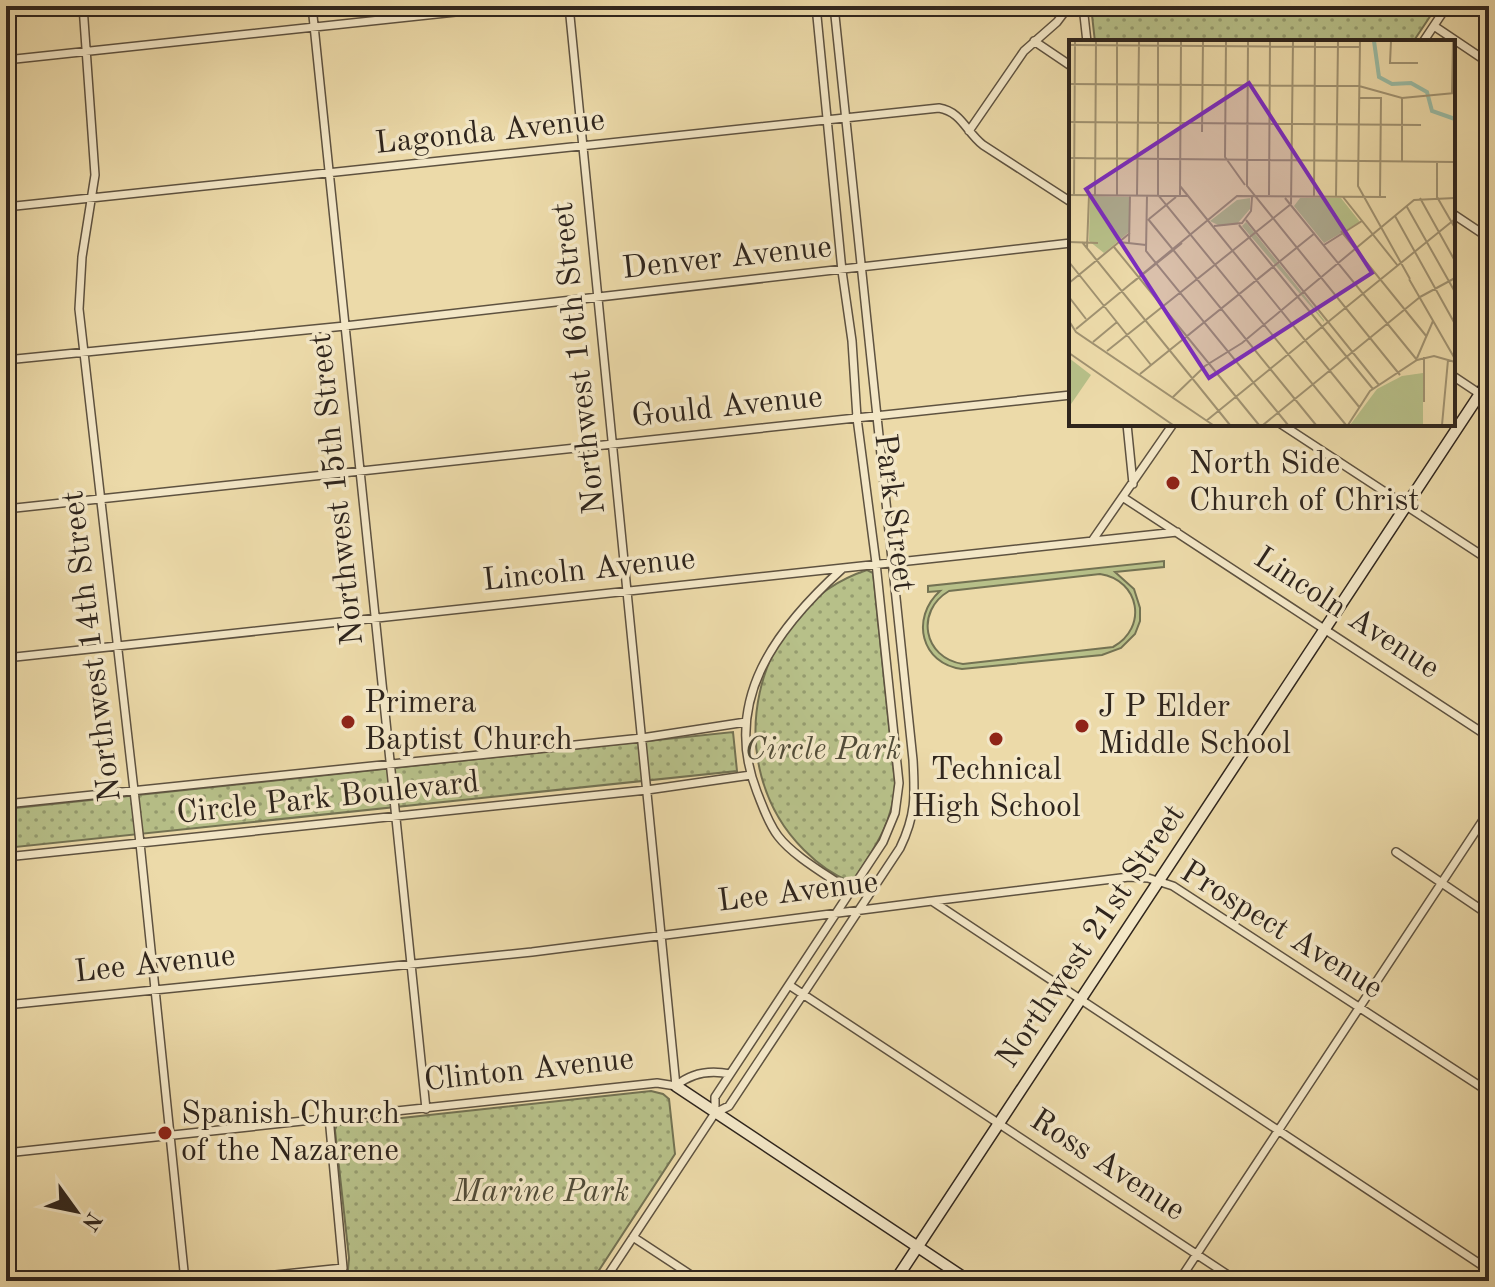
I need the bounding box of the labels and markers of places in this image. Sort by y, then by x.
place label: North Side Church of Christ [1189,449,1419,518]
marker: North Side Church of Christ [1164,474,1182,492]
place label: Primera Baptist Church [364,688,573,757]
place label: J P Elder Middle School [1098,692,1291,761]
marker: Primera Baptist Church [339,713,357,731]
marker: J P Elder Middle School [1073,717,1091,735]
marker: Technical High School [987,730,1005,748]
place label: Technical High School [911,755,1081,824]
place label: Spanish Church of the Nazarene [181,1099,400,1168]
marker: Spanish Church of the Nazarene [156,1124,174,1142]

